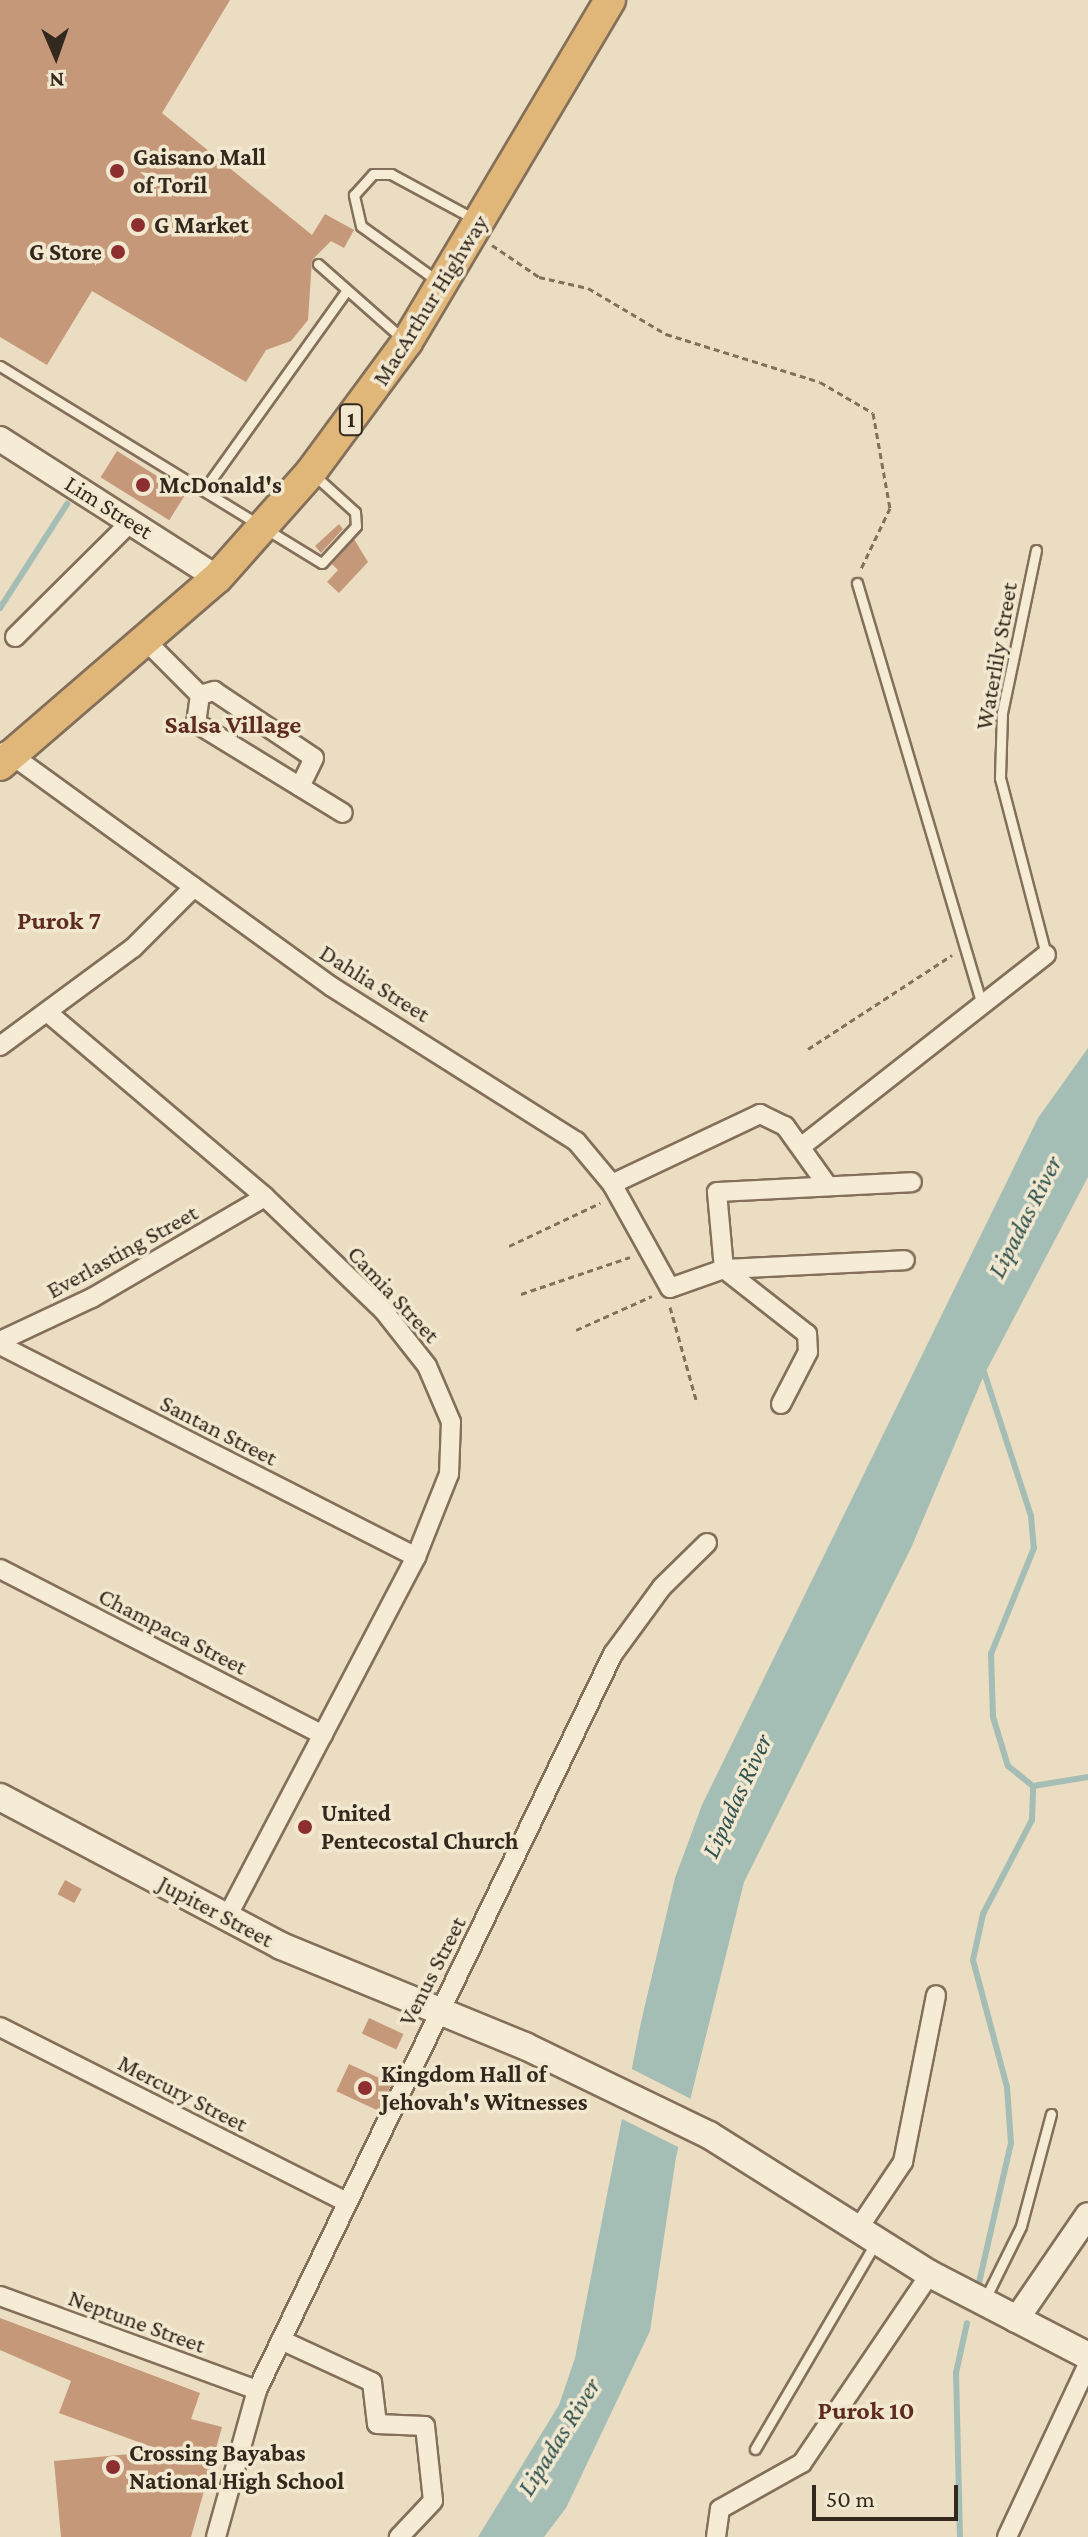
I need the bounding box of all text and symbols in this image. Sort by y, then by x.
north arrow [16,16,96,96]
text: N [49,68,65,93]
place label: Gaisano Mall of Toril [133,143,266,199]
marker: Gaisano Mall of Toril [108,162,126,180]
street label: MacArthur Highway [366,209,494,391]
place label: G Market [154,211,249,239]
marker: G Market [129,216,147,234]
place label: G Store [29,238,102,266]
marker: G Store [109,243,127,261]
road number: 1 [337,402,365,438]
street label: Lim Street [60,469,158,545]
place label: McDonald's [159,471,282,499]
marker: McDonald's [134,476,152,494]
street label: Waterlily Street [969,580,1023,732]
district label: Salsa Village [165,709,301,741]
district label: Purok 7 [17,905,101,937]
street label: Dahlia Street [315,938,435,1028]
water label: Lipadas River [981,1151,1069,1283]
street label: Everlasting Street [41,1198,203,1304]
street label: Camia Street [342,1239,446,1349]
street label: Santan Street [156,1388,282,1472]
street label: Champaca Street [94,1581,252,1681]
water label: Lipadas River [695,1729,779,1863]
place label: United Pentecostal Church [321,1799,518,1855]
marker: United Pentecostal Church [296,1818,314,1836]
street label: Jupiter Street [153,1869,279,1953]
street label: Venus Street [392,1911,472,2031]
street label: Mercury Street [113,2048,253,2138]
place label: Kingdom Hall of Jehovah's Witnesses [381,2060,587,2116]
marker: Kingdom Hall of Jehovah's Witnesses [356,2079,374,2097]
street label: Neptune Street [65,2283,209,2359]
water label: Lipadas River [511,2372,607,2502]
district label: Purok 10 [817,2395,915,2427]
place label: Crossing Bayabas National High School [129,2439,344,2495]
marker: Crossing Bayabas National High School [104,2458,122,2476]
scale bar [816,2469,962,2519]
text: 50 m [826,2485,875,2512]

